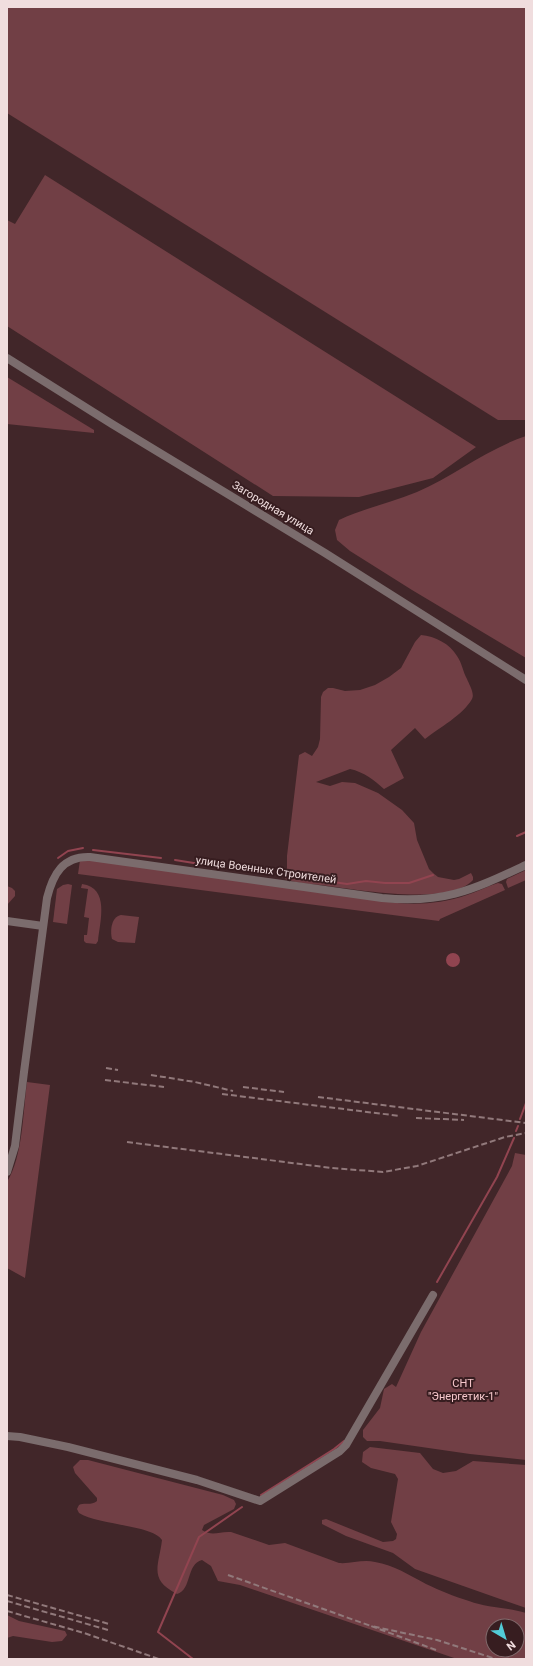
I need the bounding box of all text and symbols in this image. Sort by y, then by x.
street label: Загородная улица [230,478,316,538]
street label: улица Военных Строителей [195,854,337,886]
park label: СНТ "Энергетик-1" [428,1377,498,1403]
north arrow [485,1618,525,1658]
text: N [504,1638,518,1653]

